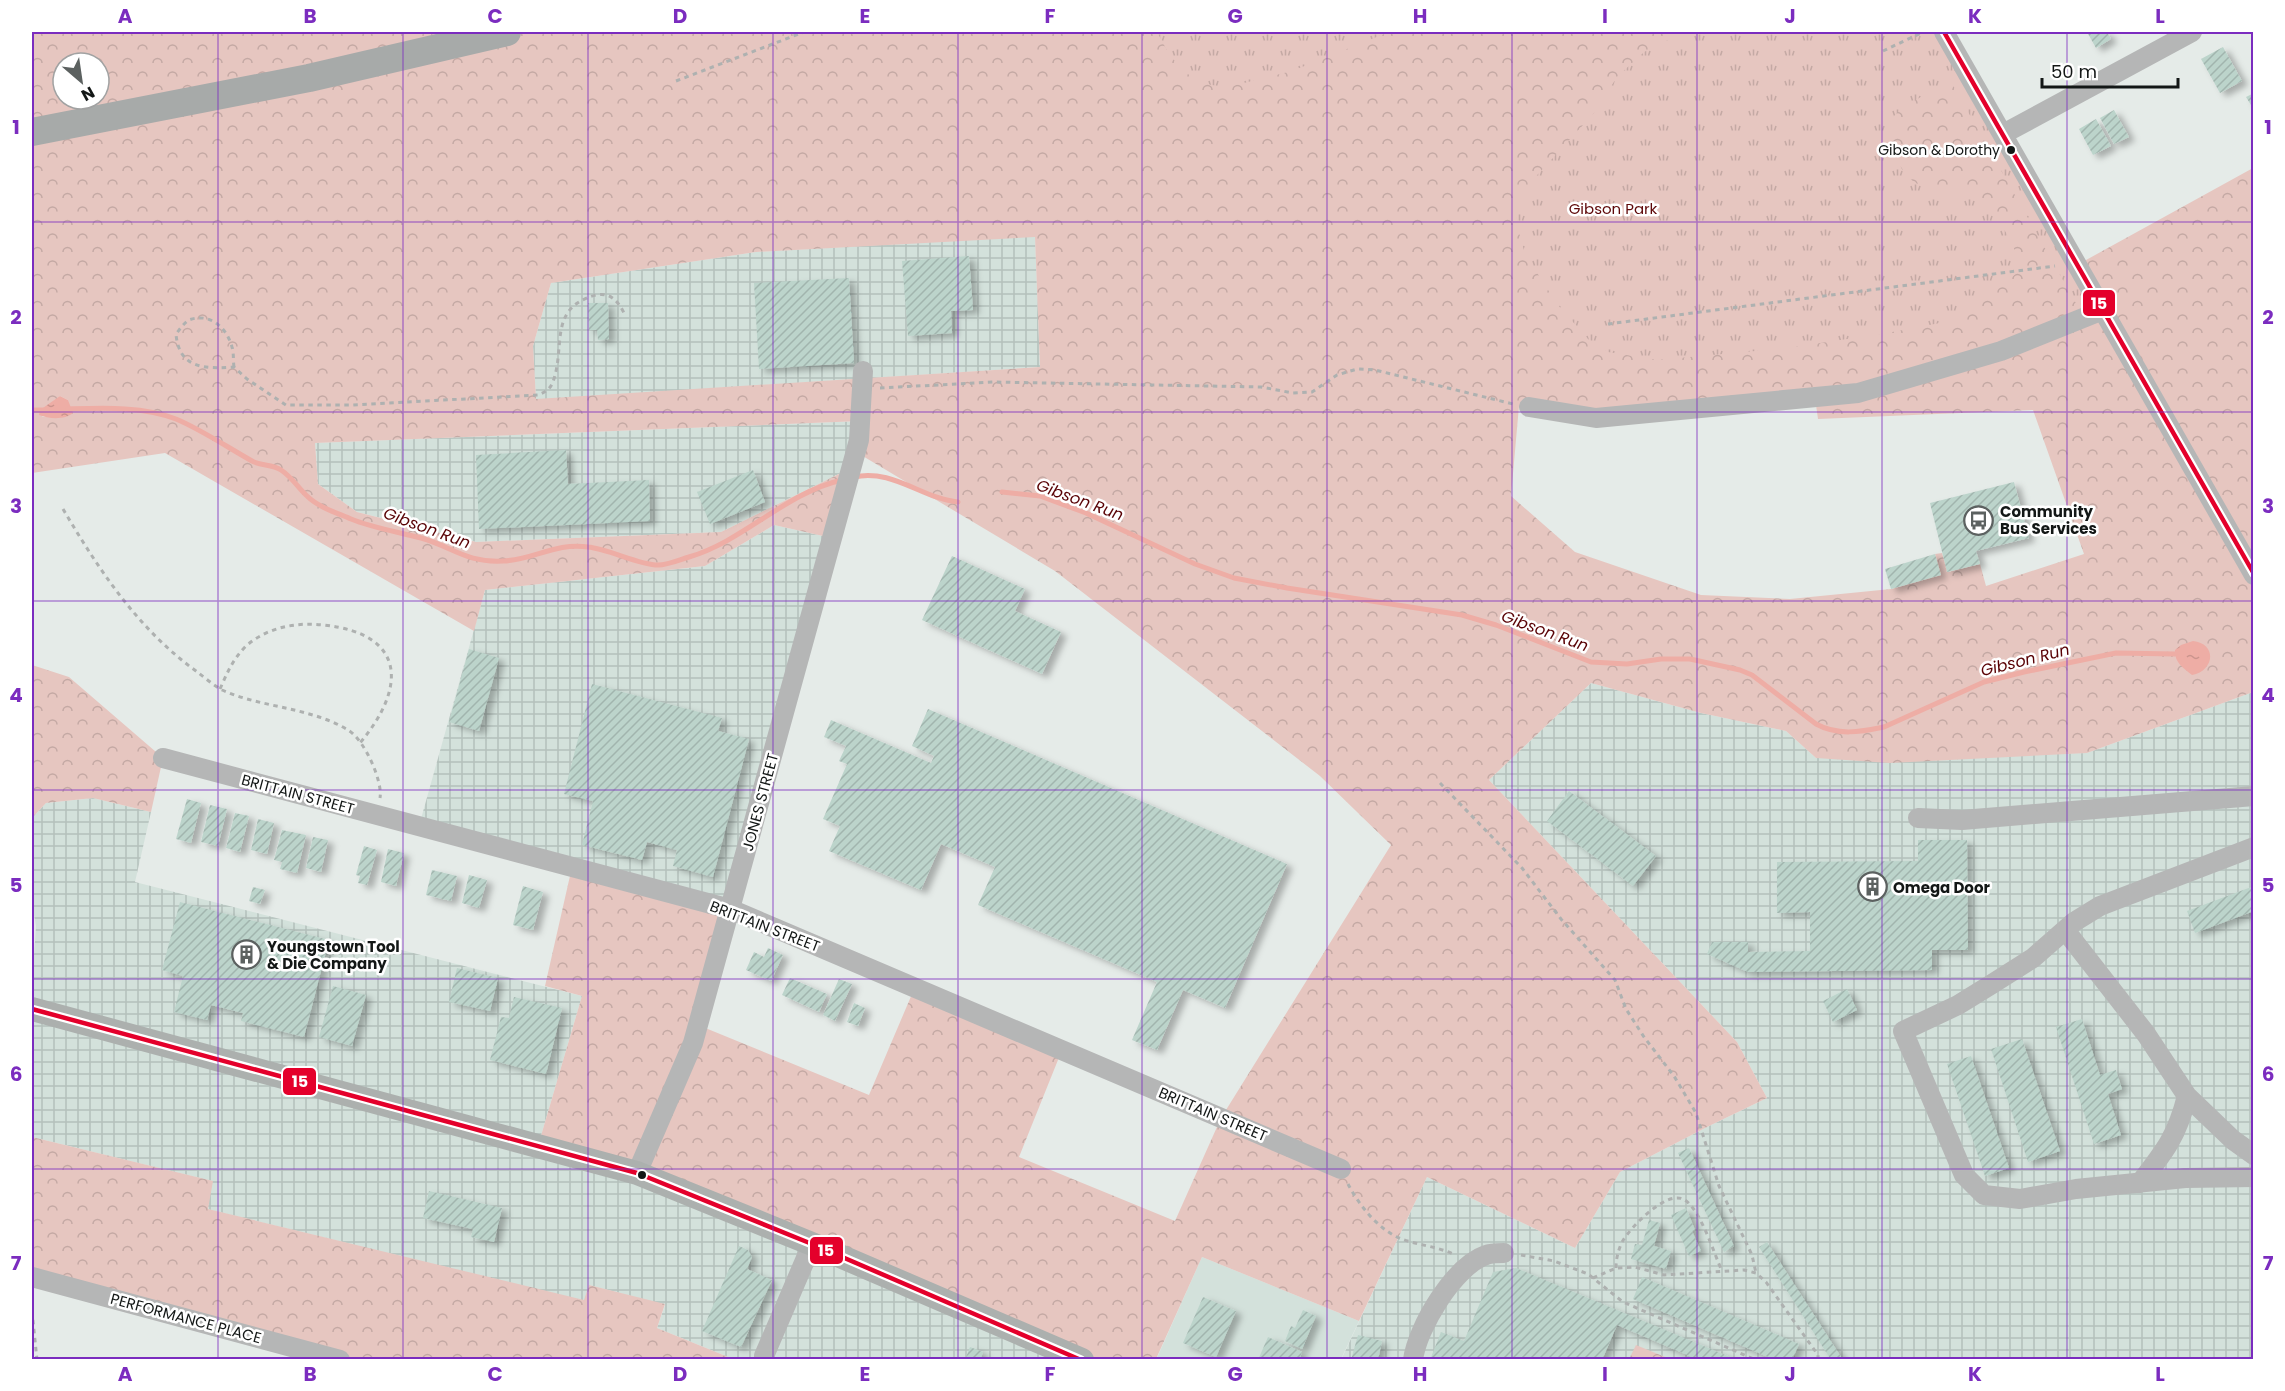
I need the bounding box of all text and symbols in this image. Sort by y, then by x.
text: A [118,2,133,30]
text: B [303,2,317,30]
text: C [487,2,503,30]
text: D [673,2,687,30]
text: E [860,2,870,30]
text: F [1045,2,1056,30]
text: G [1227,2,1243,30]
text: H [1413,2,1427,30]
text: I [1602,2,1608,30]
text: J [1784,2,1796,30]
text: K [1968,2,1982,30]
text: L [2155,2,2165,30]
north arrow [51,51,111,111]
scale bar [2042,51,2178,89]
text: 50 m [2051,59,2097,84]
text: N [77,81,99,107]
text: 1 [12,113,20,141]
text: 1 [2264,113,2272,141]
place label: Gibson & Dorothy [1878,140,2000,160]
marker: Gibson & Dorothy [2005,144,2017,156]
park label: Gibson Park [1569,198,1658,219]
line badge: 15 [2082,289,2116,317]
text: 15 [2091,292,2107,315]
text: 2 [10,303,22,331]
text: 2 [2262,303,2274,331]
water label: Gibson Run [1033,474,1127,526]
text: 3 [10,492,22,520]
text: 3 [2262,492,2274,520]
place label: Community Bus Services [2000,501,2097,539]
water label: Gibson Run [380,502,474,554]
bus stop icon: Community Bus Services [1963,504,1995,536]
water label: Gibson Run [1498,605,1592,657]
water label: Gibson Run [1978,638,2072,682]
text: 4 [9,681,23,709]
text: 4 [2261,681,2275,709]
street label: JONES STREET [737,751,783,853]
street label: BRITTAIN STREET [239,769,357,819]
text: 5 [10,871,23,899]
building icon: Omega Door [1856,871,1888,903]
text: 5 [2262,871,2275,899]
place label: Omega Door [1893,877,1990,898]
street label: BRITTAIN STREET [707,895,823,957]
place label: Youngstown Tool & Die Company [267,936,400,974]
building icon: Youngstown Tool & Die Company [230,939,262,971]
text: 6 [10,1060,22,1088]
text: 6 [2262,1060,2274,1088]
line badge: 15 [282,1067,317,1096]
text: 15 [292,1070,308,1093]
street label: BRITTAIN STREET [1155,1082,1271,1146]
unlabelled marker [636,1169,648,1181]
line badge: 15 [809,1236,844,1265]
text: 15 [818,1239,834,1262]
text: 7 [11,1249,22,1277]
text: 7 [2263,1249,2274,1277]
street label: PERFORMANCE PLACE [108,1288,264,1348]
text: A [118,1360,133,1388]
text: B [303,1360,317,1388]
text: C [487,1360,503,1388]
text: D [673,1360,687,1388]
text: E [860,1360,870,1388]
text: F [1045,1360,1056,1388]
text: G [1227,1360,1243,1388]
text: H [1413,1360,1427,1388]
text: I [1602,1360,1608,1388]
text: J [1784,1360,1796,1388]
text: K [1968,1360,1982,1388]
text: L [2155,1360,2165,1388]

